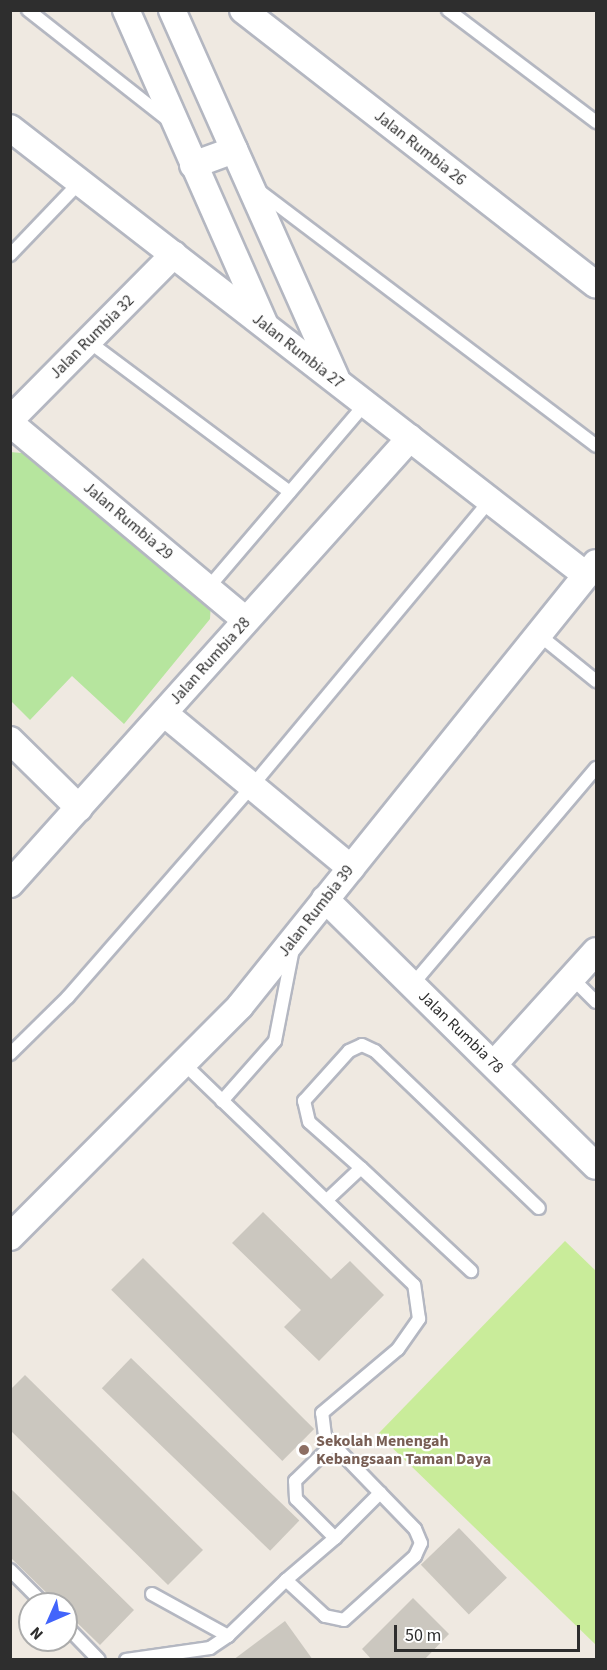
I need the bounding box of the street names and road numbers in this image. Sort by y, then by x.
street label: Jalan Rumbia 26 [370,106,470,190]
street label: Jalan Rumbia 32 [46,291,138,383]
street label: Jalan Rumbia 27 [248,309,348,393]
street label: Jalan Rumbia 29 [79,478,177,564]
street label: Jalan Rumbia 28 [166,613,254,709]
street label: Jalan Rumbia 39 [274,861,358,961]
street label: Jalan Rumbia 78 [414,987,508,1077]

